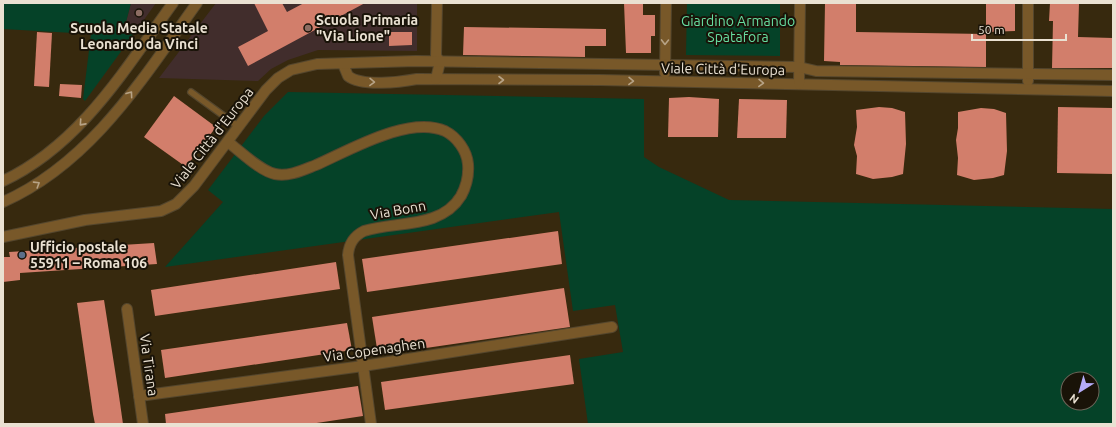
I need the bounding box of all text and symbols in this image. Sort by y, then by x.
marker: Scuola Media Statale Leonardo da Vinci [134,8,144,18]
place label: Scuola Primaria "Via Lione" [316,12,418,44]
park label: Giardino Armando Spatafora [681,13,795,45]
scale bar [972,16,1066,42]
place label: Scuola Media Statale Leonardo da Vinci [70,20,208,52]
marker: Scuola Primaria "Via Lione" [303,23,313,33]
text: 50 m [978,23,1005,36]
one-way arrow [661,39,669,45]
street label: Viale Città d'Europa [661,60,785,78]
one-way arrow [498,75,504,84]
one-way arrow [628,77,634,85]
one-way arrow [369,78,375,86]
one-way arrow [758,79,764,88]
street label: Viale Città d'Europa [167,84,257,192]
one-way arrow [125,91,133,98]
one-way arrow [79,118,86,126]
one-way arrow [33,182,40,189]
street label: Via Bonn [369,197,427,223]
place label: Ufficio postale 55911 – Roma 106 [30,239,147,271]
marker: Ufficio postale 55911 – Roma 106 [17,250,27,260]
street label: Via Tirana [137,333,161,397]
street label: Via Copenaghen [322,335,426,365]
north arrow [1060,371,1100,411]
text: N [1067,392,1081,406]

